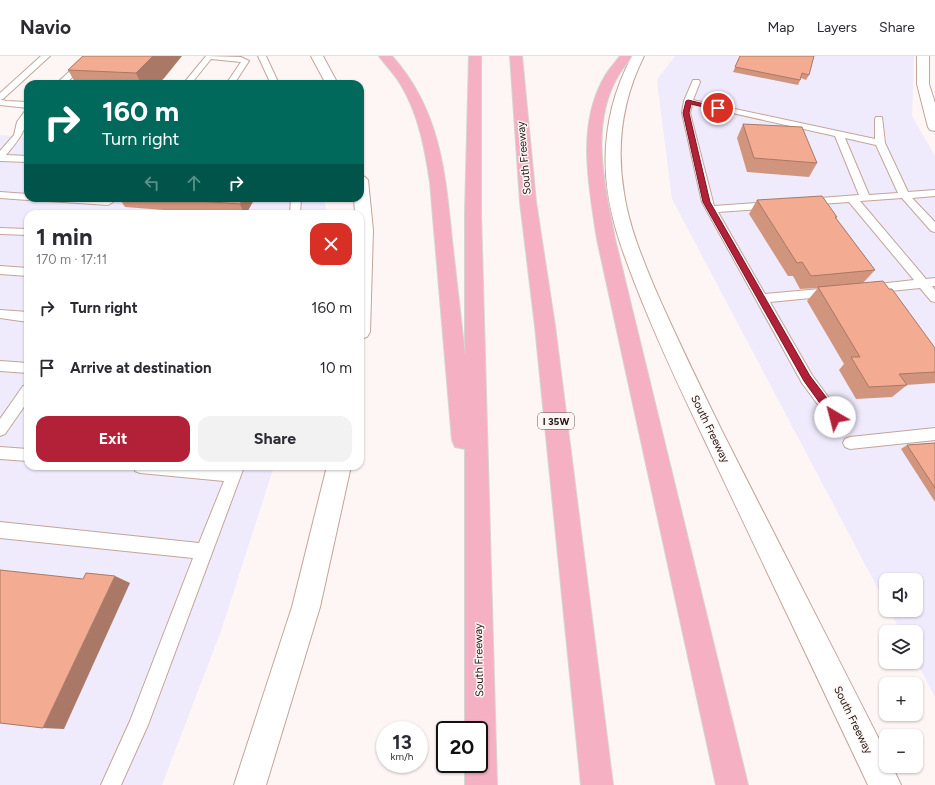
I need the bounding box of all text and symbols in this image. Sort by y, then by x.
text: Navio [20,16,71,39]
text: Map [767,19,795,36]
text: Layers [817,19,857,36]
text: Share [879,19,915,36]
pin [701,91,735,125]
text: 160 m [102,94,179,128]
icon: right [36,96,88,148]
icon: arrive [707,97,729,119]
street label: South Freeway [514,121,534,195]
text: Turn right [102,128,179,150]
icon: left [141,172,163,194]
icon: ahead [183,172,205,194]
icon: right [225,172,247,194]
text: 1 min [36,222,93,251]
button: close [310,223,352,265]
text: 170 m · 17:11 [36,252,107,267]
icon: right [36,297,58,319]
text: Turn right [70,299,138,317]
text: 160 m [311,299,352,317]
icon: arrive [36,357,58,379]
text: Arrive at destination [70,359,211,377]
text: 10 m [320,359,352,377]
street label: South Freeway [688,393,732,465]
position arrow [814,396,856,438]
road number: I 35W [538,413,574,429]
button: Exit [36,416,190,462]
button: Share [198,416,352,462]
map controls [879,573,923,773]
button: sound [879,573,923,617]
street label: South Freeway [472,623,486,697]
button: layers [879,625,923,669]
button: + [879,677,923,721]
street label: South Freeway [831,684,875,756]
speed limit sign: 20 [436,721,488,773]
button: − [879,729,923,773]
text: 13 [392,730,412,754]
text: km/h [391,750,413,763]

